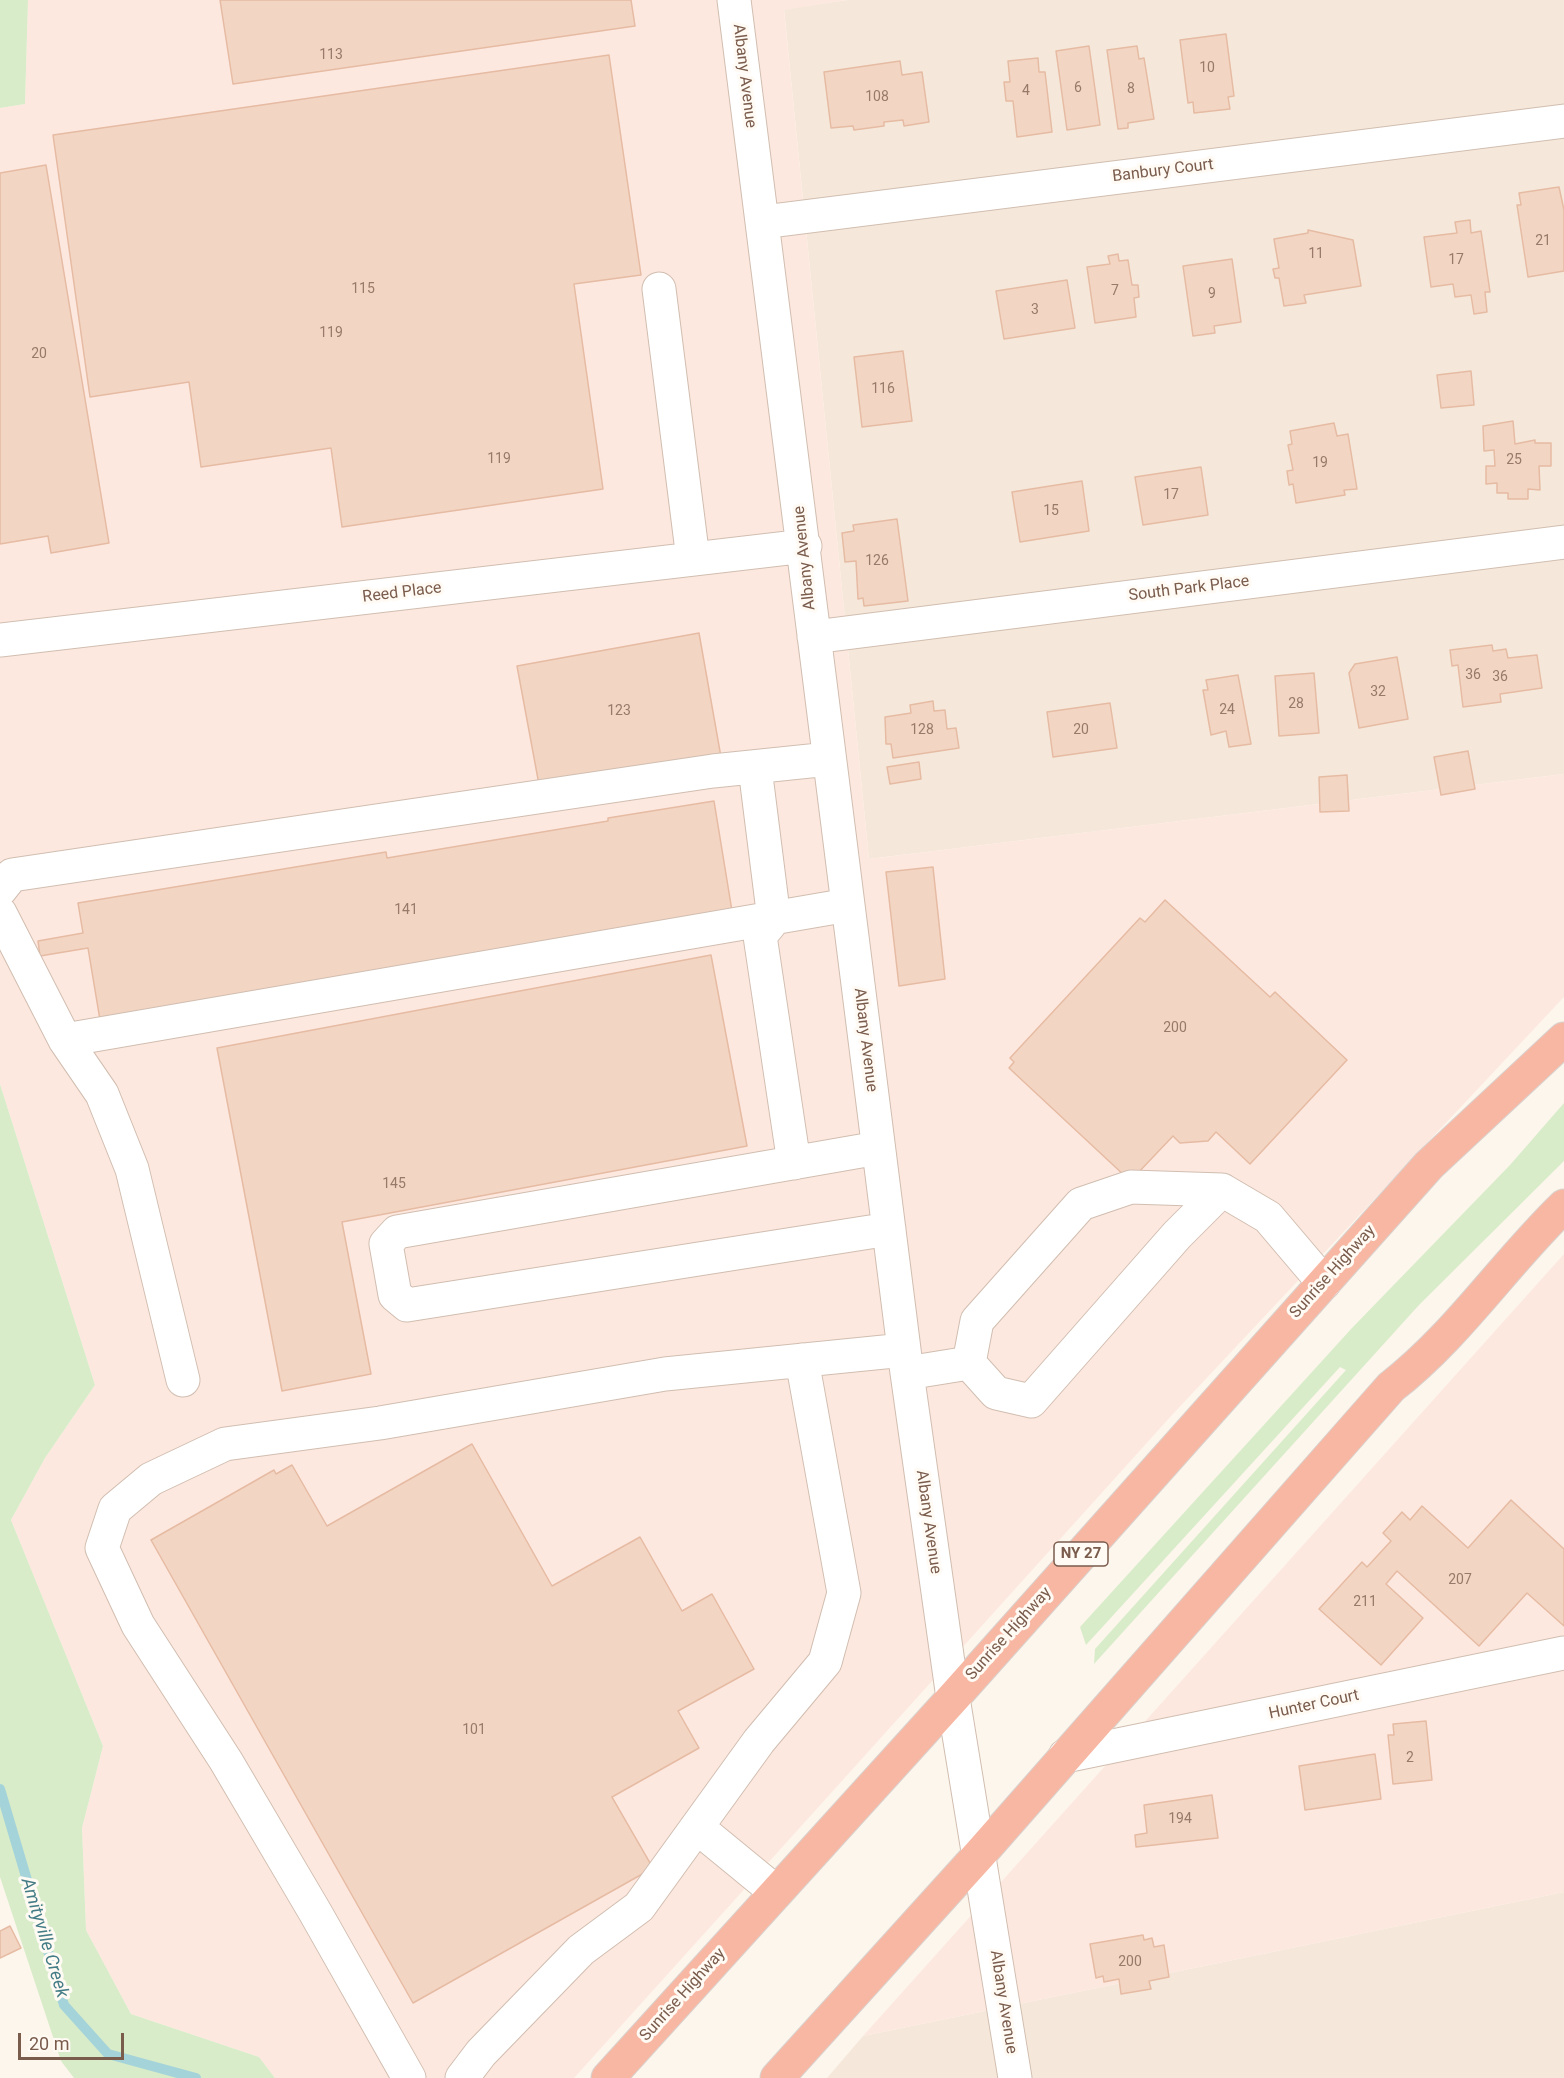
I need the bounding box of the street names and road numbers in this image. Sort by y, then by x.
street label: Albany Avenue [728,23,760,129]
street label: Banbury Court [1111,155,1215,187]
street label: Albany Avenue [790,505,820,611]
street label: South Park Place [1128,572,1250,606]
street label: Reed Place [361,579,443,607]
street label: Albany Avenue [849,987,881,1093]
street label: Sunrise Highway [1286,1222,1380,1322]
street label: Albany Avenue [911,1469,945,1575]
road number: NY 27 [1054,1542,1108,1566]
street label: Sunrise Highway [962,1584,1056,1684]
street label: Hunter Court [1267,1686,1361,1724]
street label: Sunrise Highway [636,1945,730,2045]
street label: Albany Avenue [985,1949,1021,2055]

